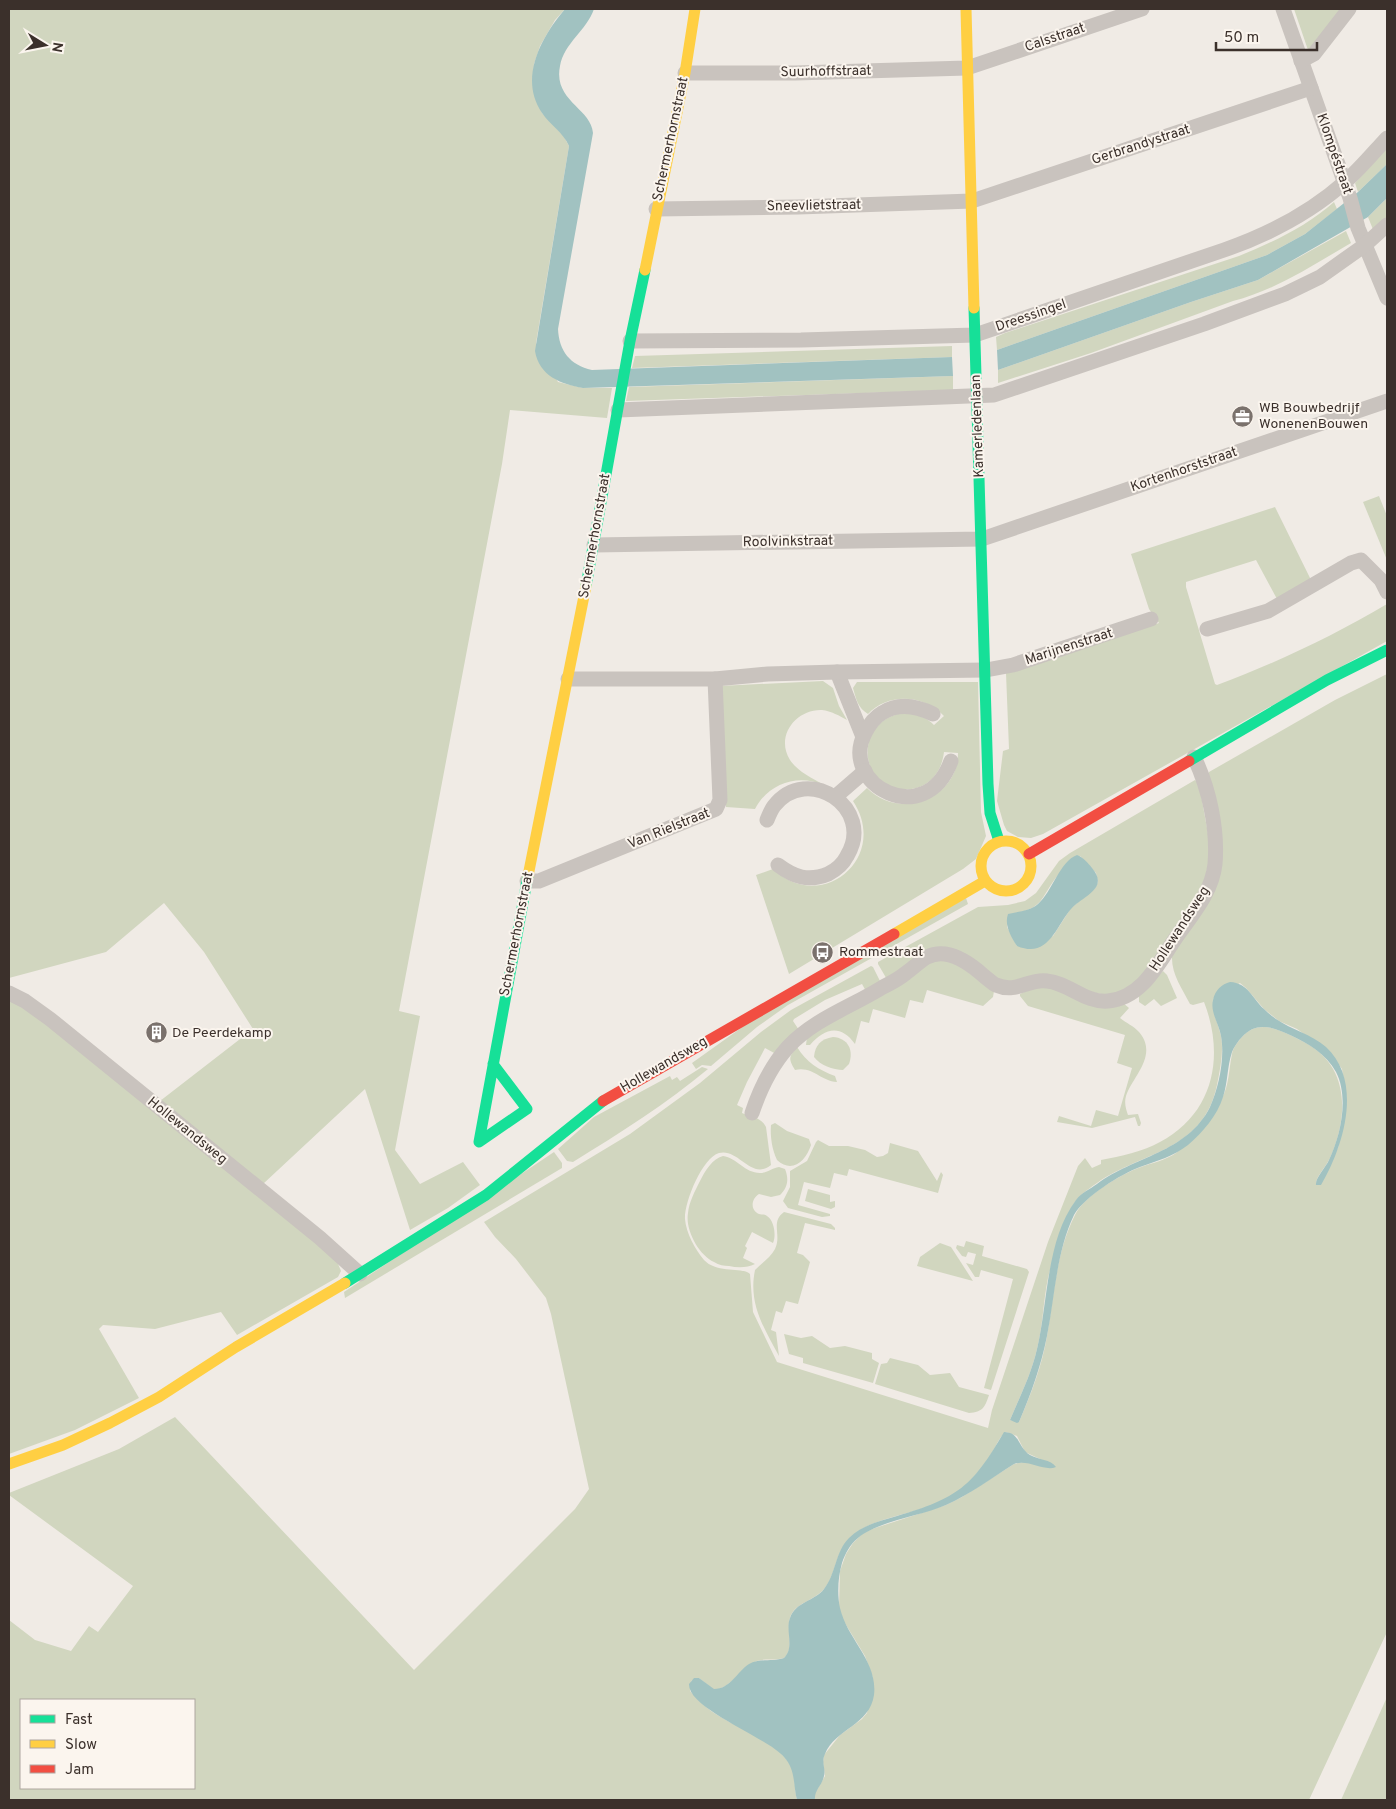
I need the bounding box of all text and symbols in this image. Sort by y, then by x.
north arrow [20,20,70,70]
street label: Calsstraat [1023,20,1087,56]
scale bar [1216,20,1317,52]
text: 50 m [1224,29,1259,48]
text: N [47,41,66,53]
street label: Suurhoffstraat [780,63,872,81]
street label: Schermerhornstraat [650,75,692,203]
street label: Klompéstraat [1312,111,1356,197]
street label: Gerbrandystraat [1090,121,1192,169]
street label: Sneevlietstraat [767,197,861,215]
street label: Dreessingel [993,296,1069,336]
street label: Kamerledenlaan [968,374,988,478]
place label: WB Bouwbedrijf WonenenBouwen [1259,400,1368,433]
office icon: WB Bouwbedrijf WonenenBouwen [1231,404,1255,428]
street label: Kortenhorststraat [1128,444,1240,496]
street label: Schermerhornstraat [576,472,614,600]
street label: Roolvinkstraat [743,533,833,551]
street label: Marijnenstraat [1023,625,1115,669]
street label: Van Rielstraat [625,805,713,853]
street label: Schermerhornstraat [497,870,537,998]
street label: Hollewandsweg [1146,883,1214,975]
bus stop icon: Rommestraat [811,940,835,964]
place label: Rommestraat [839,944,923,961]
building icon: De Peerdekamp [144,1021,168,1045]
place label: De Peerdekamp [172,1025,272,1042]
street label: Hollewandsweg [617,1033,711,1097]
street label: Hollewandsweg [144,1094,230,1168]
legend [20,1699,195,1789]
text: Fast [65,1711,93,1730]
text: Slow [65,1736,97,1755]
text: Jam [65,1761,94,1780]

